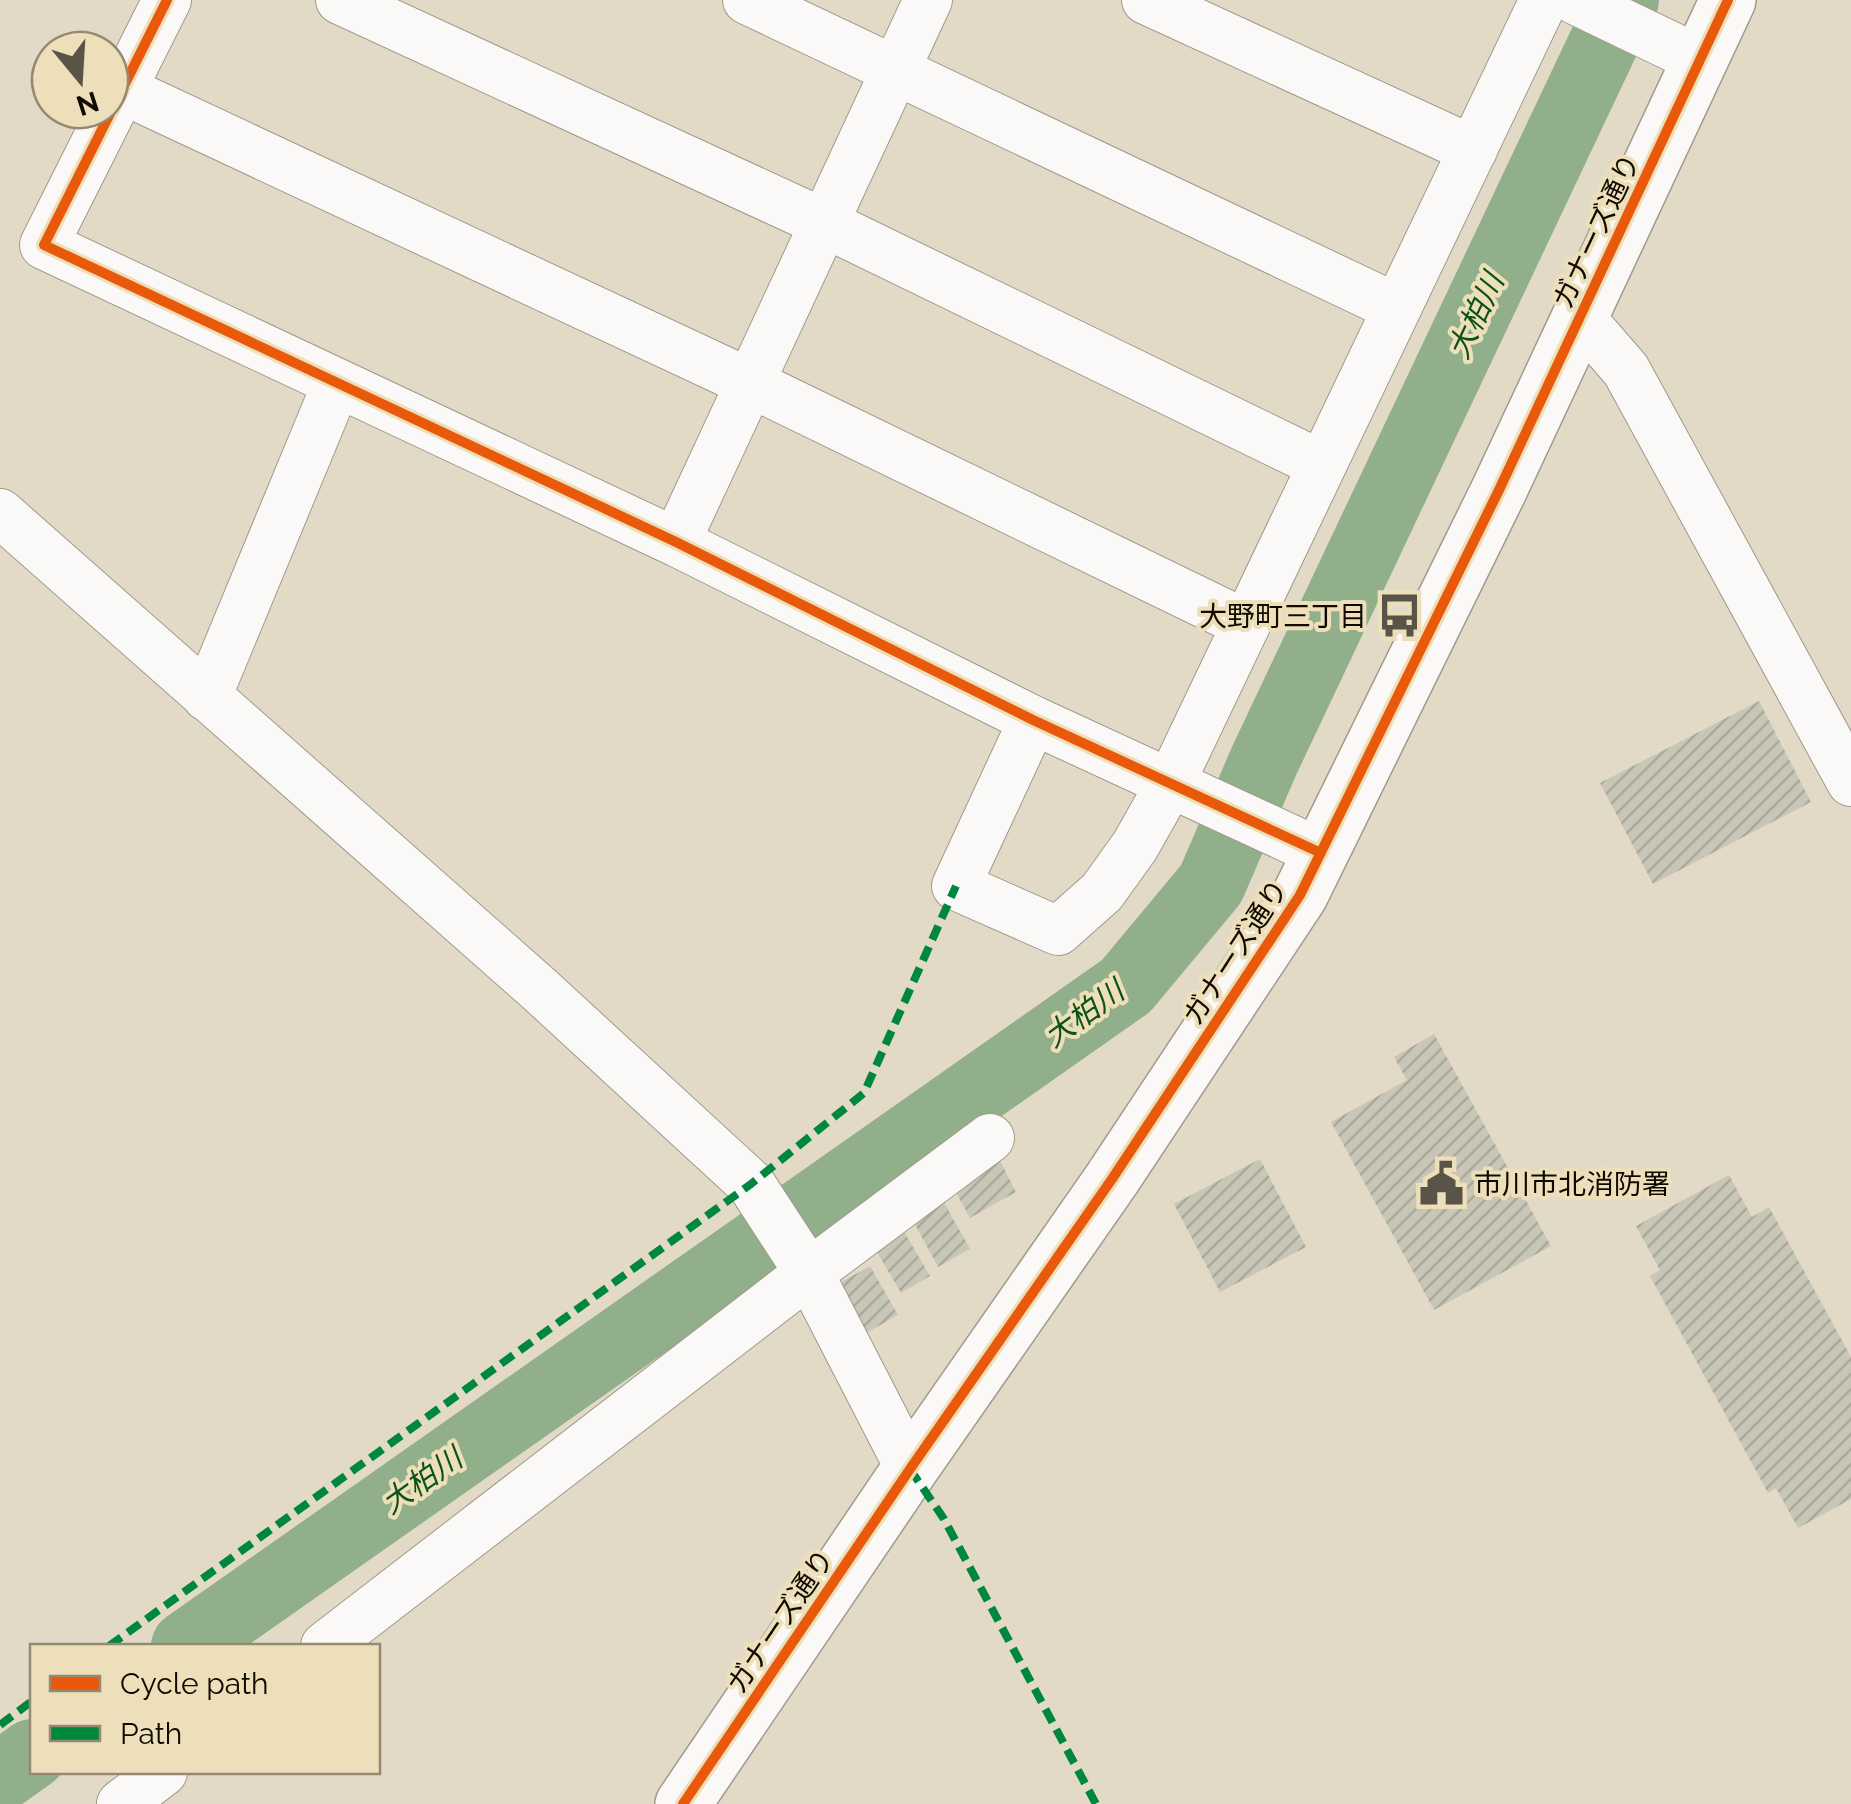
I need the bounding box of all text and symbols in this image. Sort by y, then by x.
north arrow [30,30,130,130]
text: N [72,84,103,122]
street label: ガナーズ通り [1546,149,1647,314]
water label: 大柏川 [1441,265,1512,364]
bus stop icon: 大野町三丁目 [1376,592,1424,640]
place label: 大野町三丁目 [1199,600,1367,633]
street label: ガナーズ通り [1176,873,1295,1031]
water label: 大柏川 [1037,971,1133,1054]
public building icon: 市川市北消防署 [1417,1160,1465,1208]
place label: 市川市北消防署 [1474,1168,1670,1201]
water label: 大柏川 [375,1439,471,1521]
street label: ガナーズ通り [720,1543,841,1700]
legend [30,1644,380,1774]
text: Cycle path [120,1666,268,1701]
text: Path [120,1716,182,1751]

